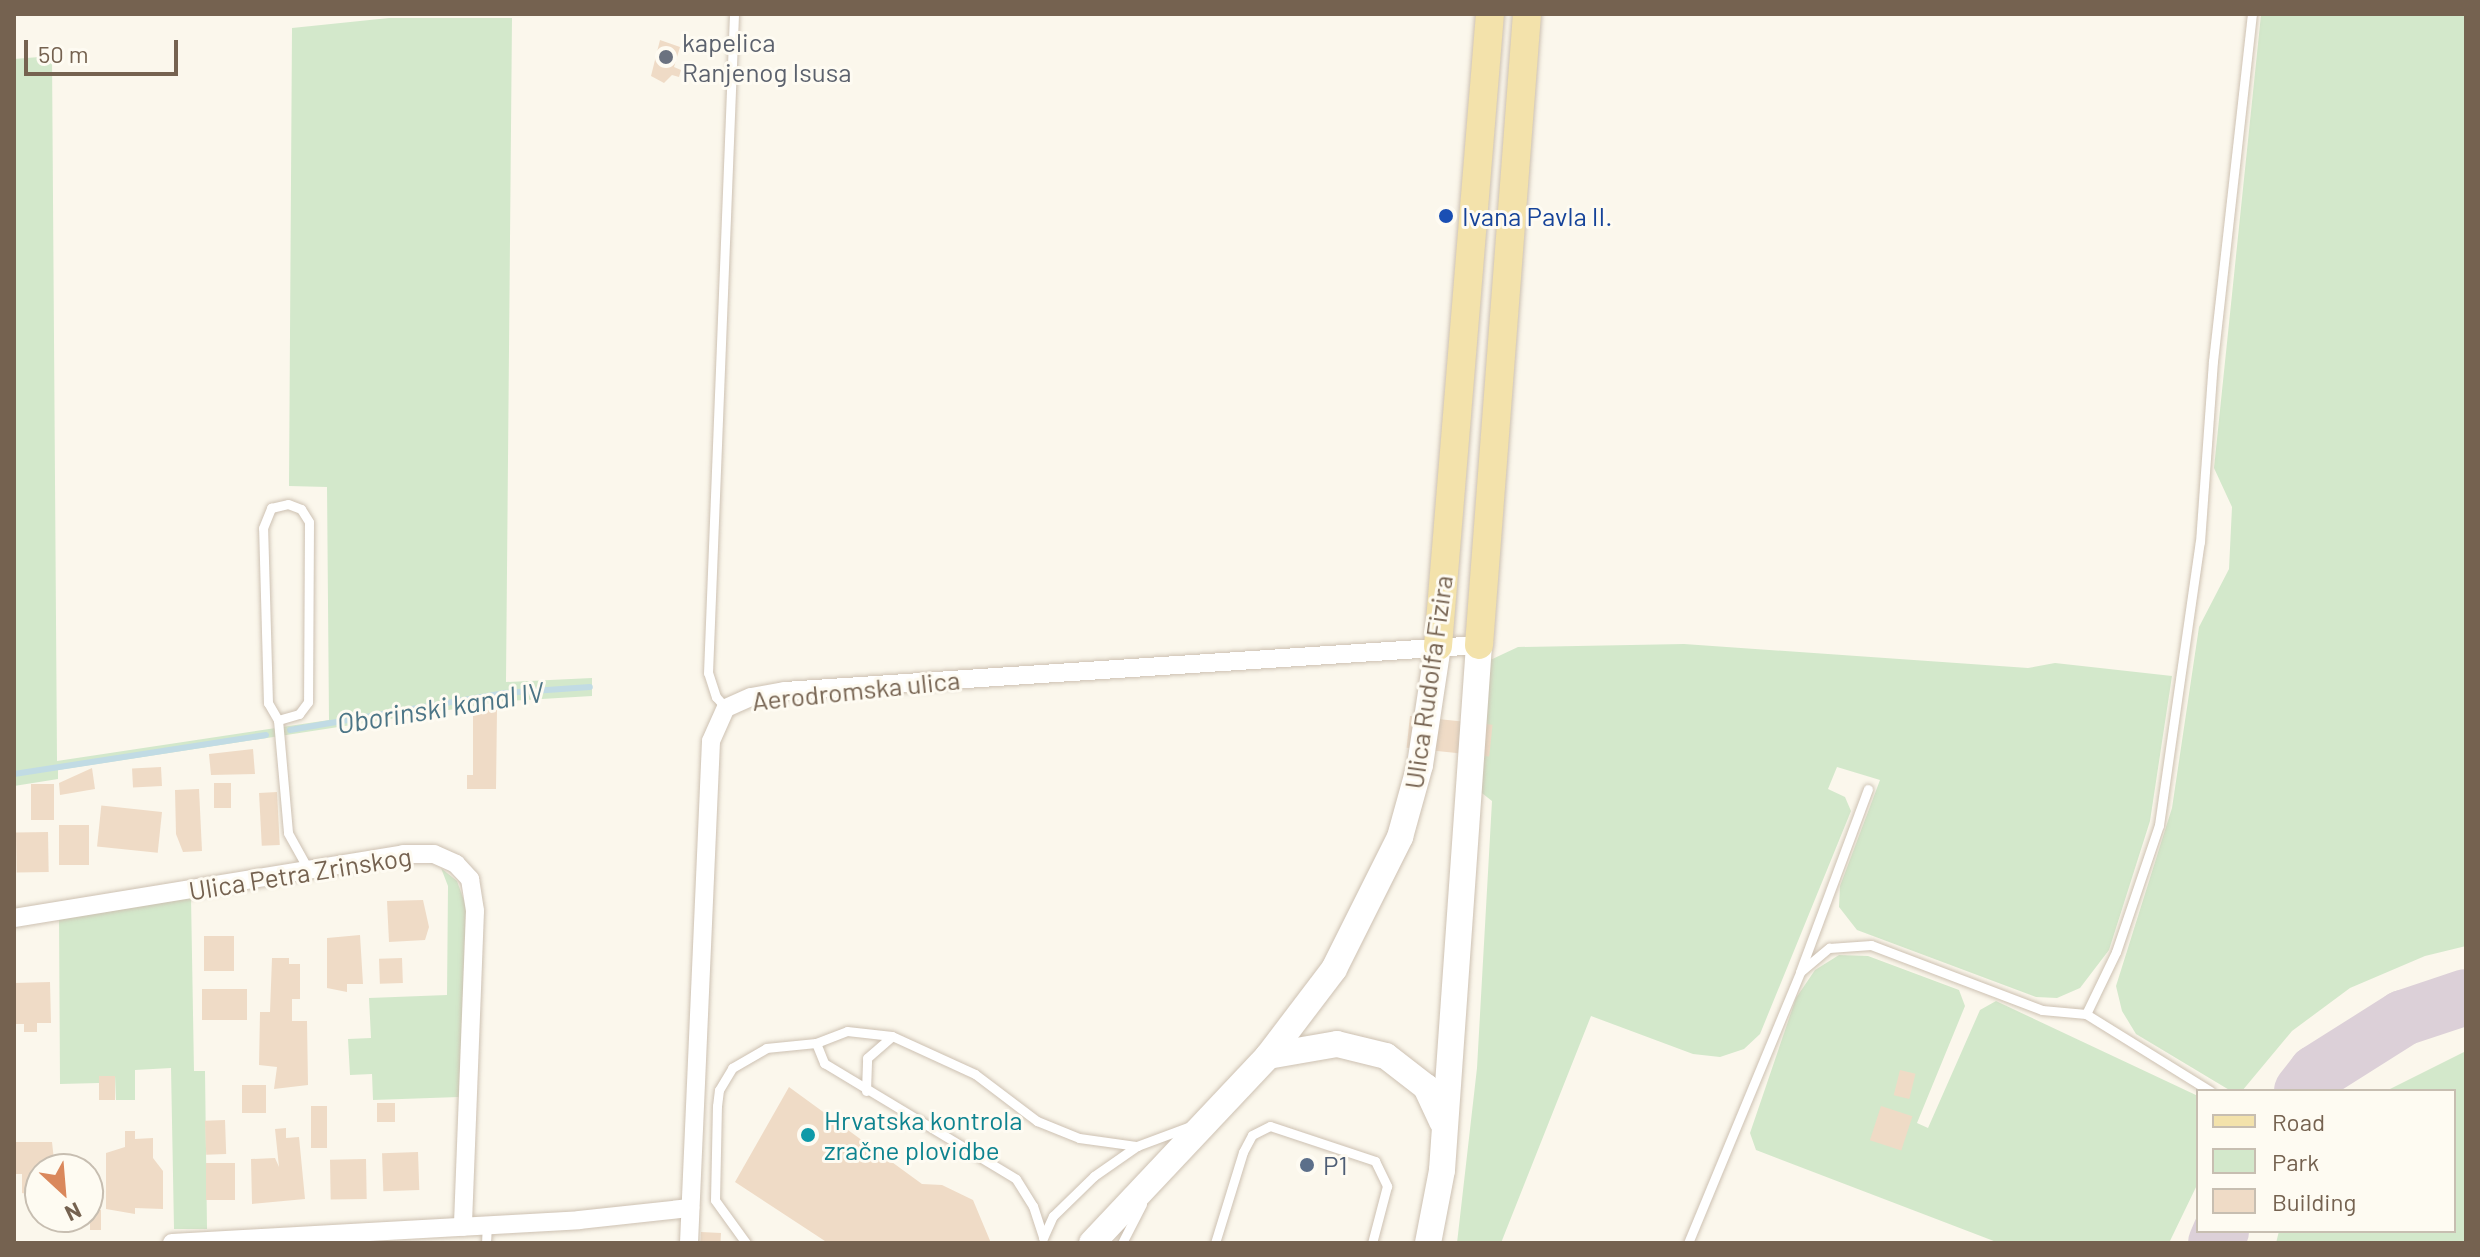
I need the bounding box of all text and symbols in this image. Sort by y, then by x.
scale bar [28,24,182,74]
place label: kapelica Ranjenog Isusa [682,26,852,88]
text: 50 m [38,39,89,68]
marker: kapelica Ranjenog Isusa [657,48,675,66]
place label: Ivana Pavla II. [1462,200,1613,232]
marker: Ivana Pavla II. [1437,207,1455,225]
street label: Ulica Rudolfa Fizira [1398,573,1458,791]
street label: Aerodromska ulica [750,664,962,716]
water label: Oborinski kanal IV [334,674,546,740]
street label: Ulica Petra Zrinskog [186,840,414,906]
legend [2196,1089,2456,1233]
place label: Hrvatska kontrola zračne plovidbe [824,1104,1023,1166]
text: Road [2272,1107,2325,1136]
marker: Hrvatska kontrola zračne plovidbe [799,1126,817,1144]
text: Park [2272,1147,2319,1176]
place label: P1 [1323,1149,1347,1181]
north arrow [24,1153,104,1233]
marker: P1 [1298,1156,1316,1174]
text: Building [2272,1187,2356,1216]
text: N [61,1198,86,1228]

